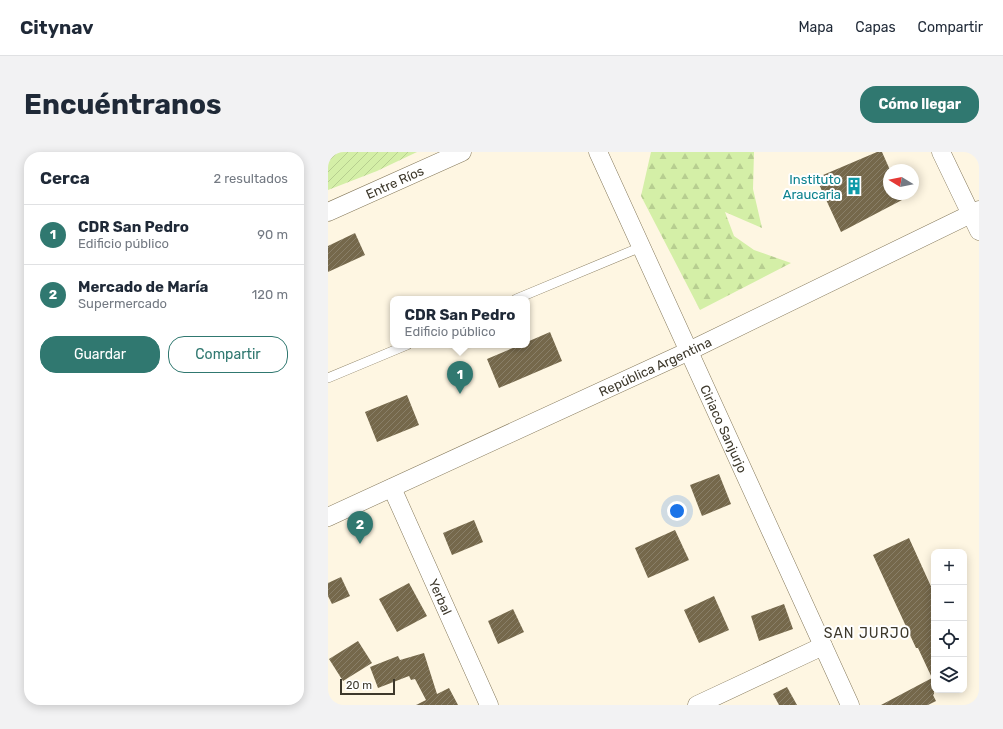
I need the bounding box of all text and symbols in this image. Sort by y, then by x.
text: Citynav [20,16,93,39]
text: Mapa [798,19,833,36]
text: Capas [855,19,896,36]
text: Compartir [918,19,983,36]
button: Cómo llegar [860,86,979,123]
text: Encuéntranos [24,88,222,121]
street label: Entre Ríos [364,163,426,202]
north arrow [883,164,919,200]
text: Cerca [40,168,90,188]
text: 2 resultados [213,171,288,186]
place label: Instituto Araucaria [783,172,841,202]
building icon: Instituto Araucaria [844,176,864,196]
text: CDR San Pedro [78,218,189,236]
text: 1 [50,227,56,242]
text: 90 m [257,227,288,242]
text: Edificio público [78,236,169,251]
text: Mercado de María [78,278,208,296]
text: 2 [49,287,57,302]
text: 120 m [252,287,288,302]
text: Supermercado [78,296,167,311]
popup [390,296,530,348]
text: CDR San Pedro [405,306,515,324]
text: Edificio público [405,324,496,339]
street label: República Argentina [597,334,714,399]
button: Guardar [40,336,160,373]
button: Compartir [168,336,288,373]
pin: 1 [447,361,473,394]
street label: Ciriaco Sanjurjo [697,382,750,475]
your location [667,501,687,521]
pin: 2 [347,511,373,544]
map controls [931,549,967,693]
button: + [931,549,967,585]
street label: Yerbal [426,577,455,617]
button: − [931,585,967,621]
button: locate [931,621,967,657]
district label: SAN JURJO [824,625,910,642]
button: layers [931,657,967,693]
scale bar [340,677,395,696]
text: 20 m [346,679,372,692]

